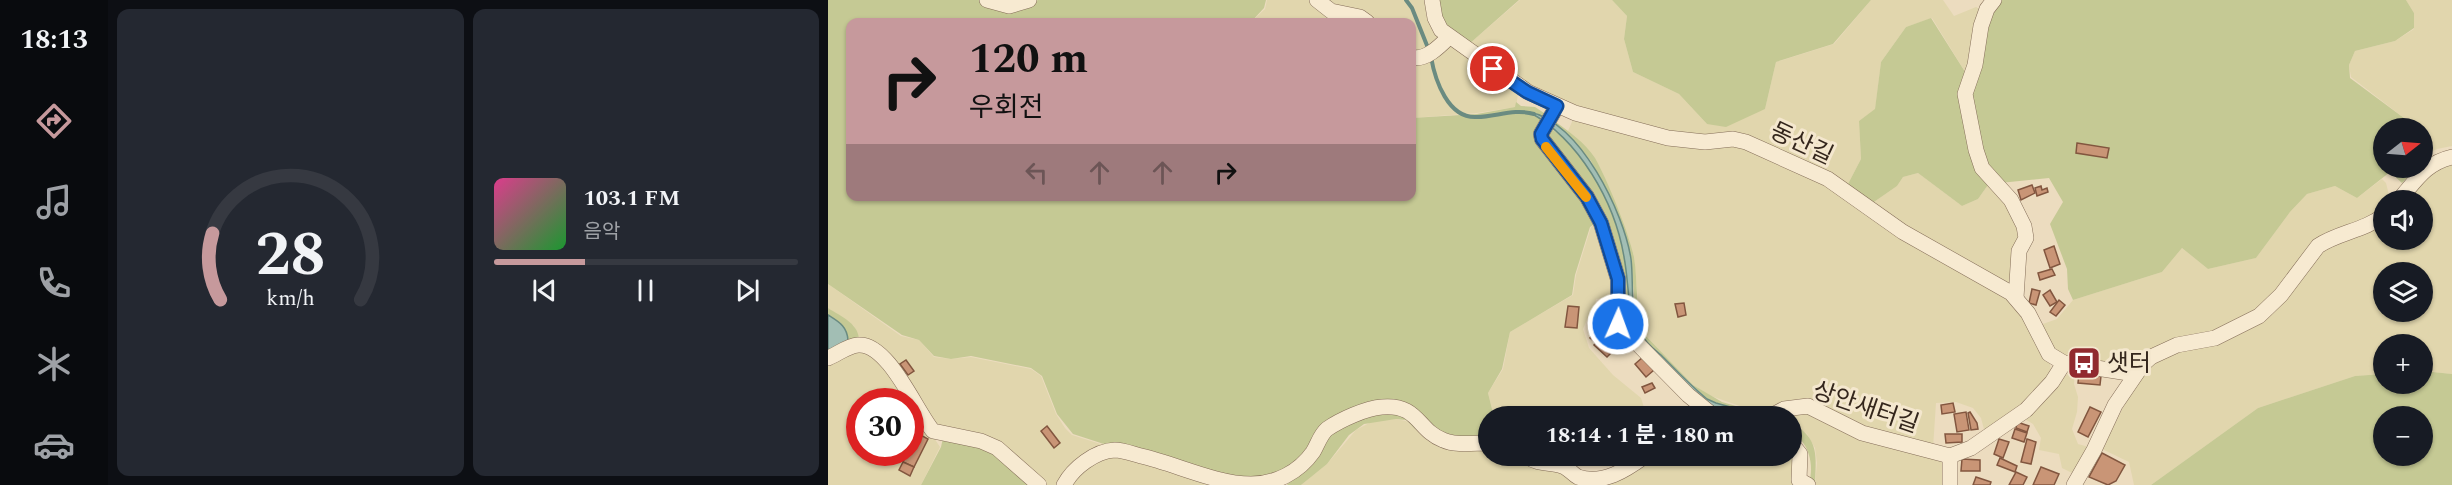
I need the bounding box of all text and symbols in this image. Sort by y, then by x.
text: 18:13 [20,19,88,61]
text: 120 m [969,28,1088,91]
icon: right [870,42,948,120]
pin [1467,43,1518,94]
icon: arrive [1476,52,1509,85]
text: 우회전 [969,87,1044,129]
icon: directions [33,100,75,142]
street label: 동산길 [1764,114,1839,174]
north arrow [2373,118,2433,178]
map controls [2373,118,2433,466]
icon: left [1020,156,1053,189]
icon: ahead [1083,156,1116,189]
icon: ahead [1146,156,1179,189]
icon: right [1209,156,1242,189]
icon: music [33,181,75,223]
text: 103.1 FM [584,182,680,215]
button: sound [2373,190,2433,250]
text: 28 [255,208,325,303]
text: 음악 [584,217,620,247]
icon: phone [33,262,75,304]
button: layers [2373,262,2433,322]
icon: previous [528,274,561,307]
icon: pause [629,274,662,307]
icon: next [731,274,764,307]
text: km/h [266,282,314,315]
position arrow [1586,292,1650,356]
button: + [2373,334,2433,394]
icon: climate [33,343,75,385]
bus stop icon: 샛터 [2066,345,2102,381]
place label: 샛터 [2107,346,2151,382]
street label: 상안새터길 [1808,373,1924,443]
speed limit sign: 30 [846,388,924,466]
button: − [2373,406,2433,466]
text: 18:14 · 1 분 · 180 m [1546,419,1734,452]
icon: car [33,424,75,466]

